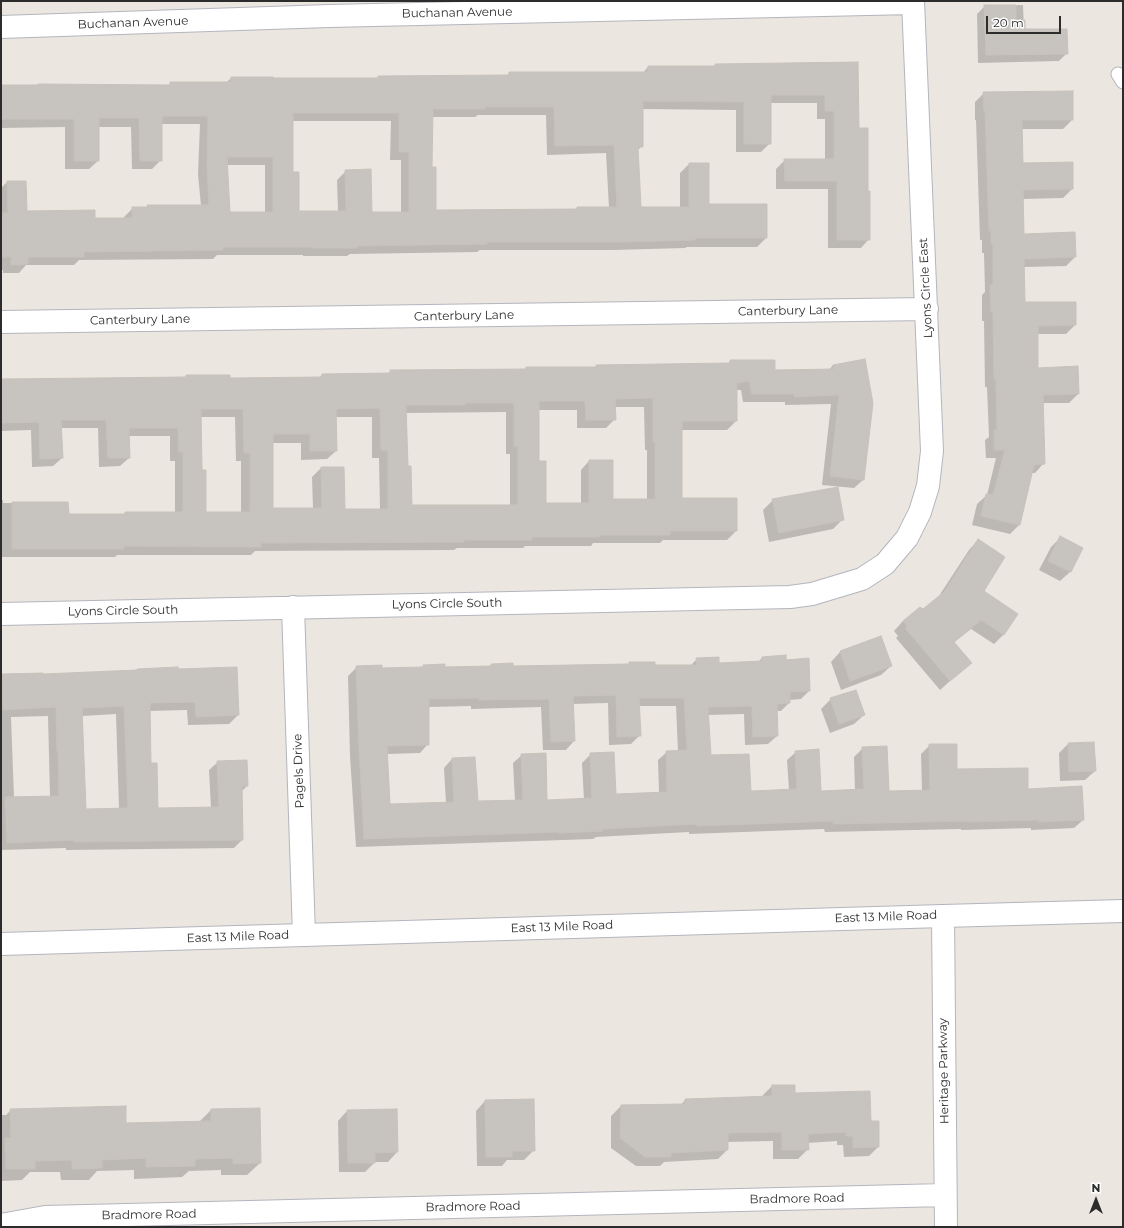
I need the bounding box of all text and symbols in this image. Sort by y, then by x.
street label: Buchanan Avenue [402,5,512,21]
scale bar [988,8,1063,34]
street label: Buchanan Avenue [77,14,189,32]
text: 20 m [993,15,1024,30]
street label: Lyons Circle East [916,237,936,339]
street label: Canterbury Lane [738,303,838,319]
street label: Canterbury Lane [414,308,514,324]
street label: Canterbury Lane [90,312,190,328]
street label: Lyons Circle South [392,596,502,612]
street label: Lyons Circle South [68,603,178,619]
street label: Pagels Drive [291,733,307,809]
street label: East 13 Mile Road [834,908,938,926]
street label: East 13 Mile Road [510,918,614,936]
street label: East 13 Mile Road [186,928,290,946]
street label: Heritage Parkway [936,1018,952,1124]
north arrow [1076,1180,1116,1220]
text: N [1092,1181,1100,1195]
street label: Bradmore Road [749,1191,845,1207]
street label: Bradmore Road [425,1199,521,1215]
street label: Bradmore Road [101,1207,197,1223]

